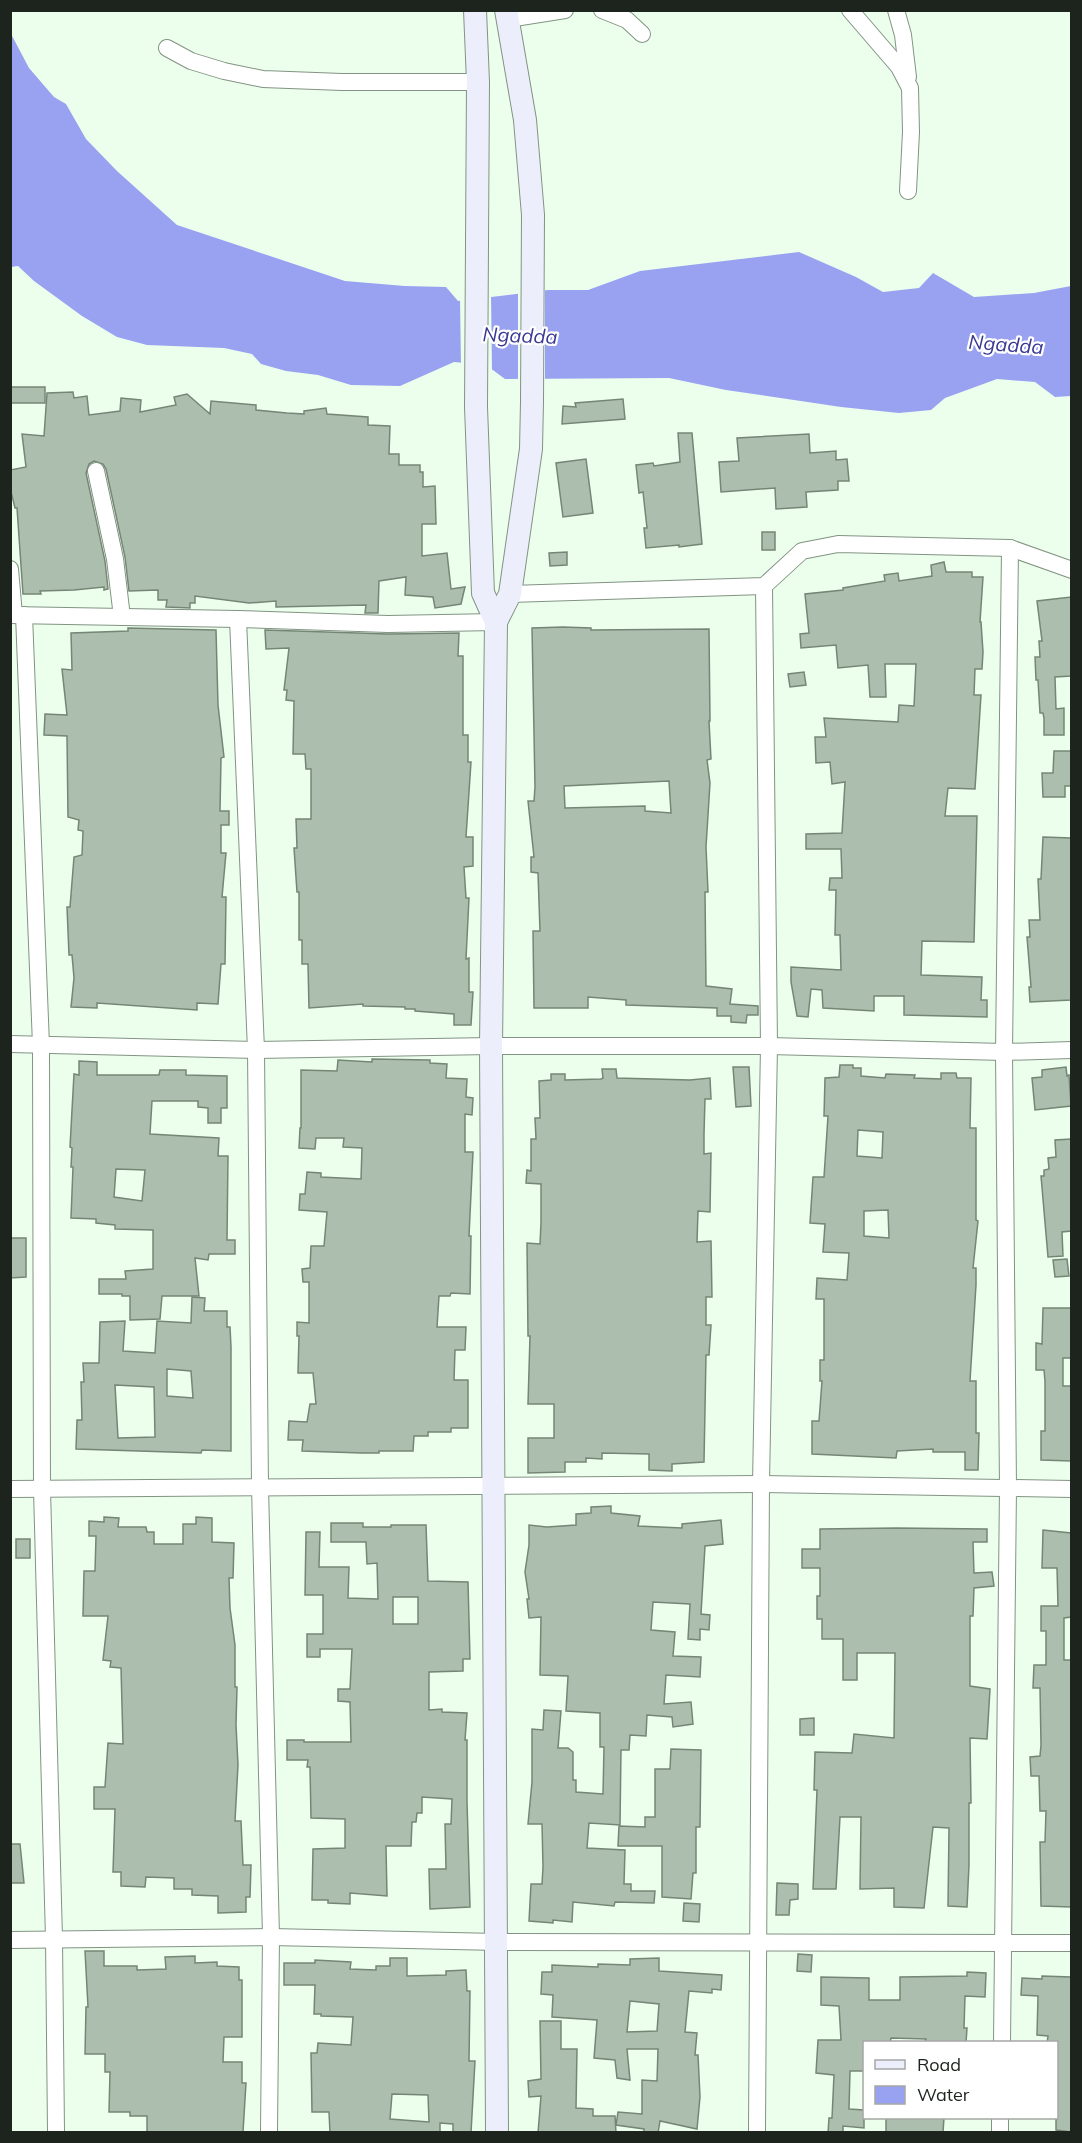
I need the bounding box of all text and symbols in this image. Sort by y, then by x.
water label: Ngadda [482,321,558,349]
water label: Ngadda [968,329,1044,359]
legend [863,2041,1058,2119]
text: Road [917,2053,961,2076]
text: Water [917,2083,970,2106]

